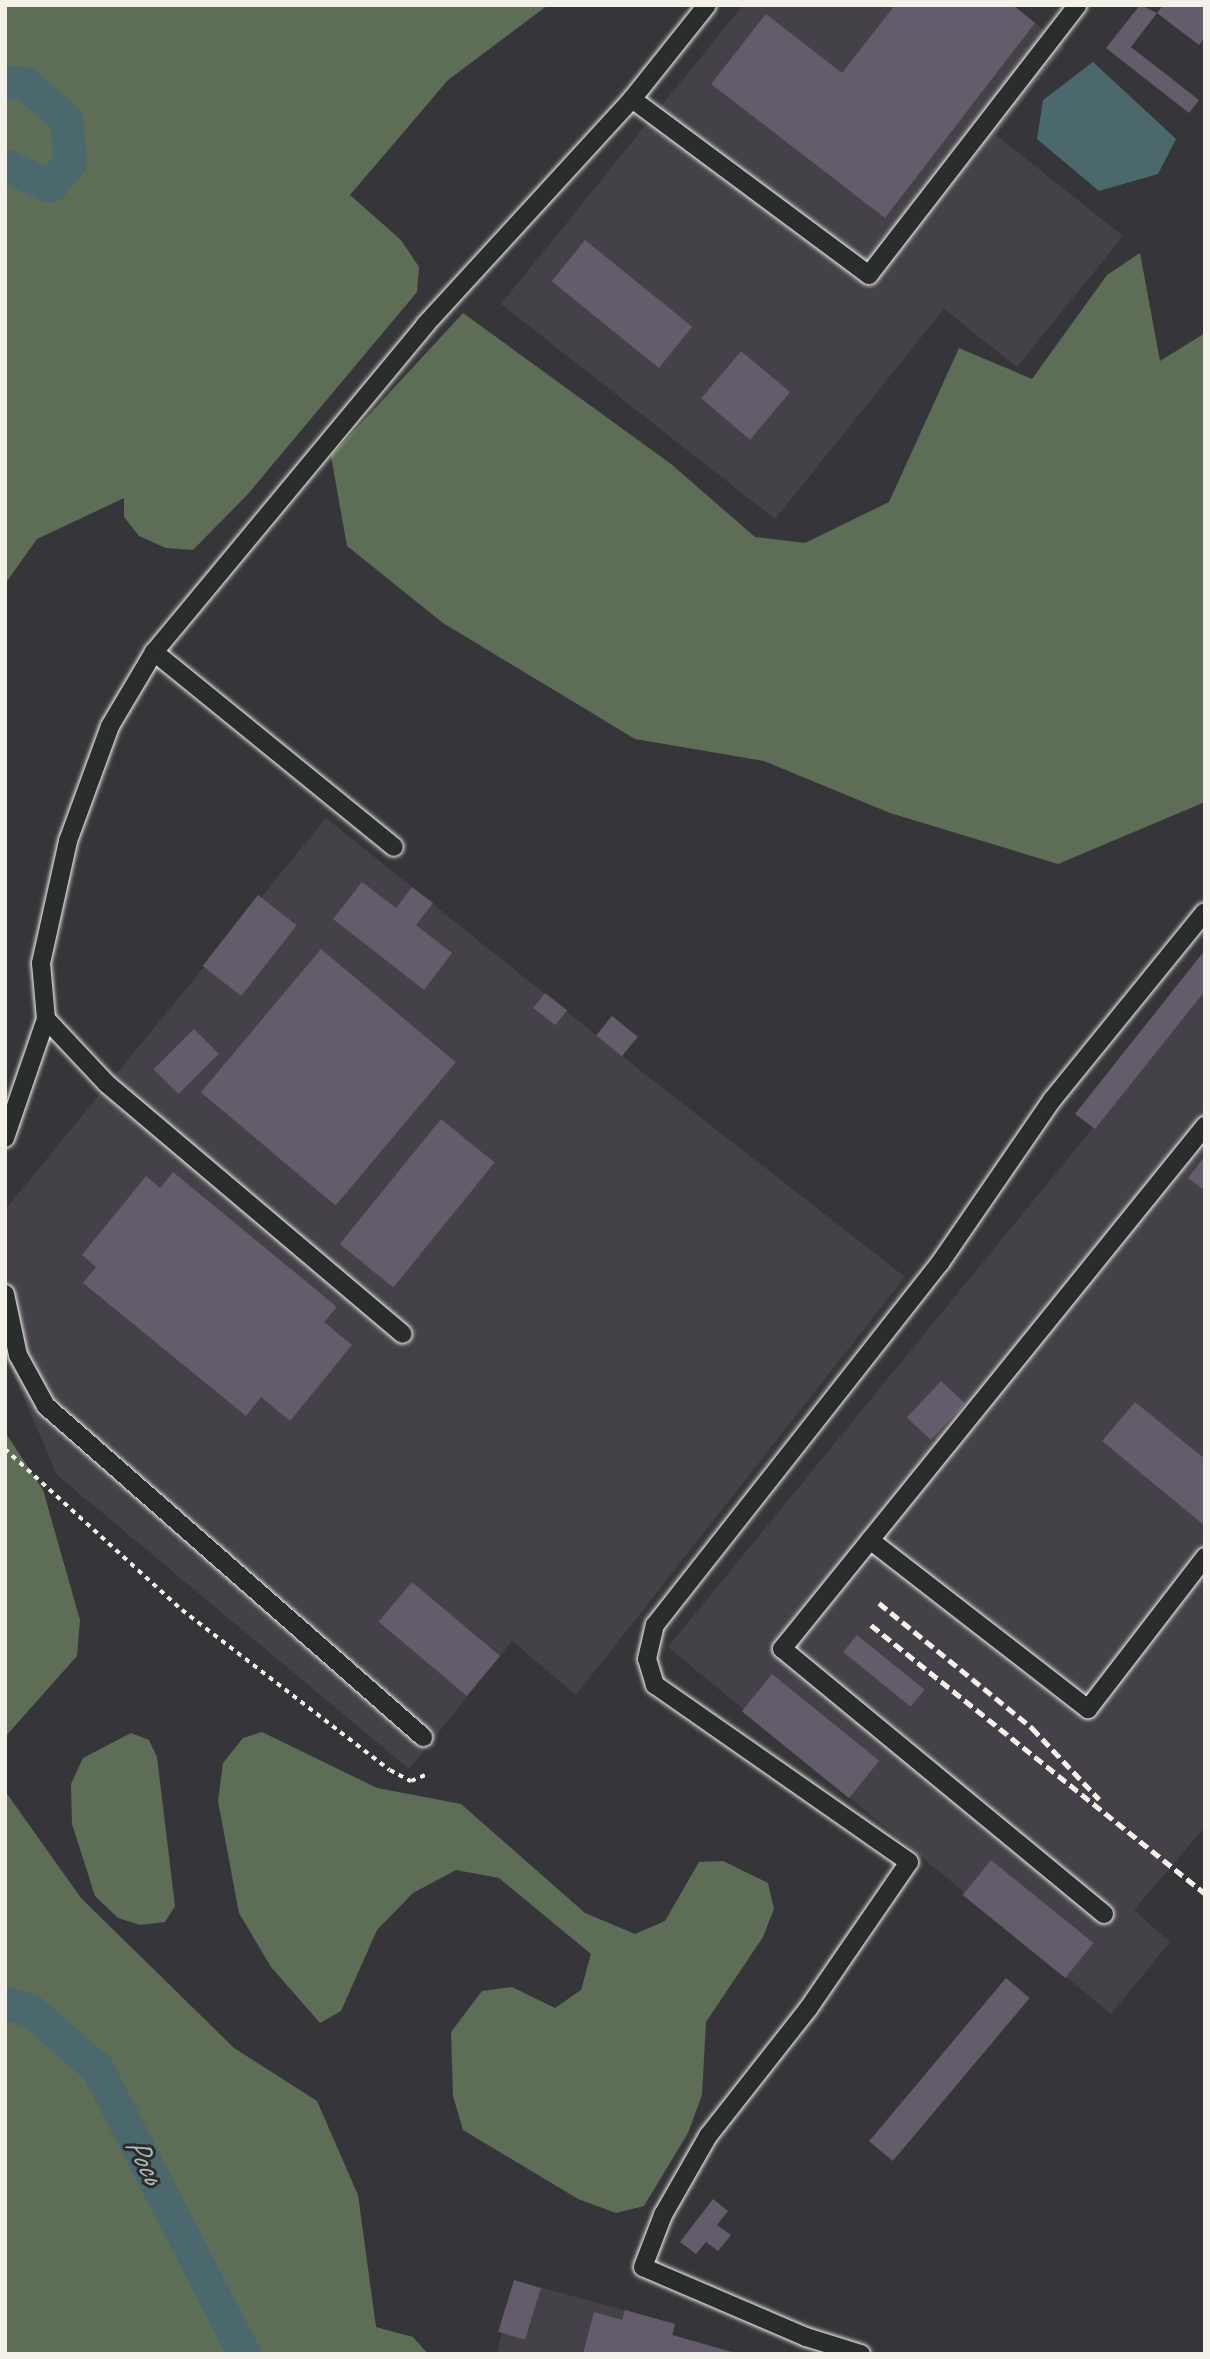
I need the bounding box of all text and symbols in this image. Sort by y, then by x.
water label: Рось [117,2131,171,2189]

